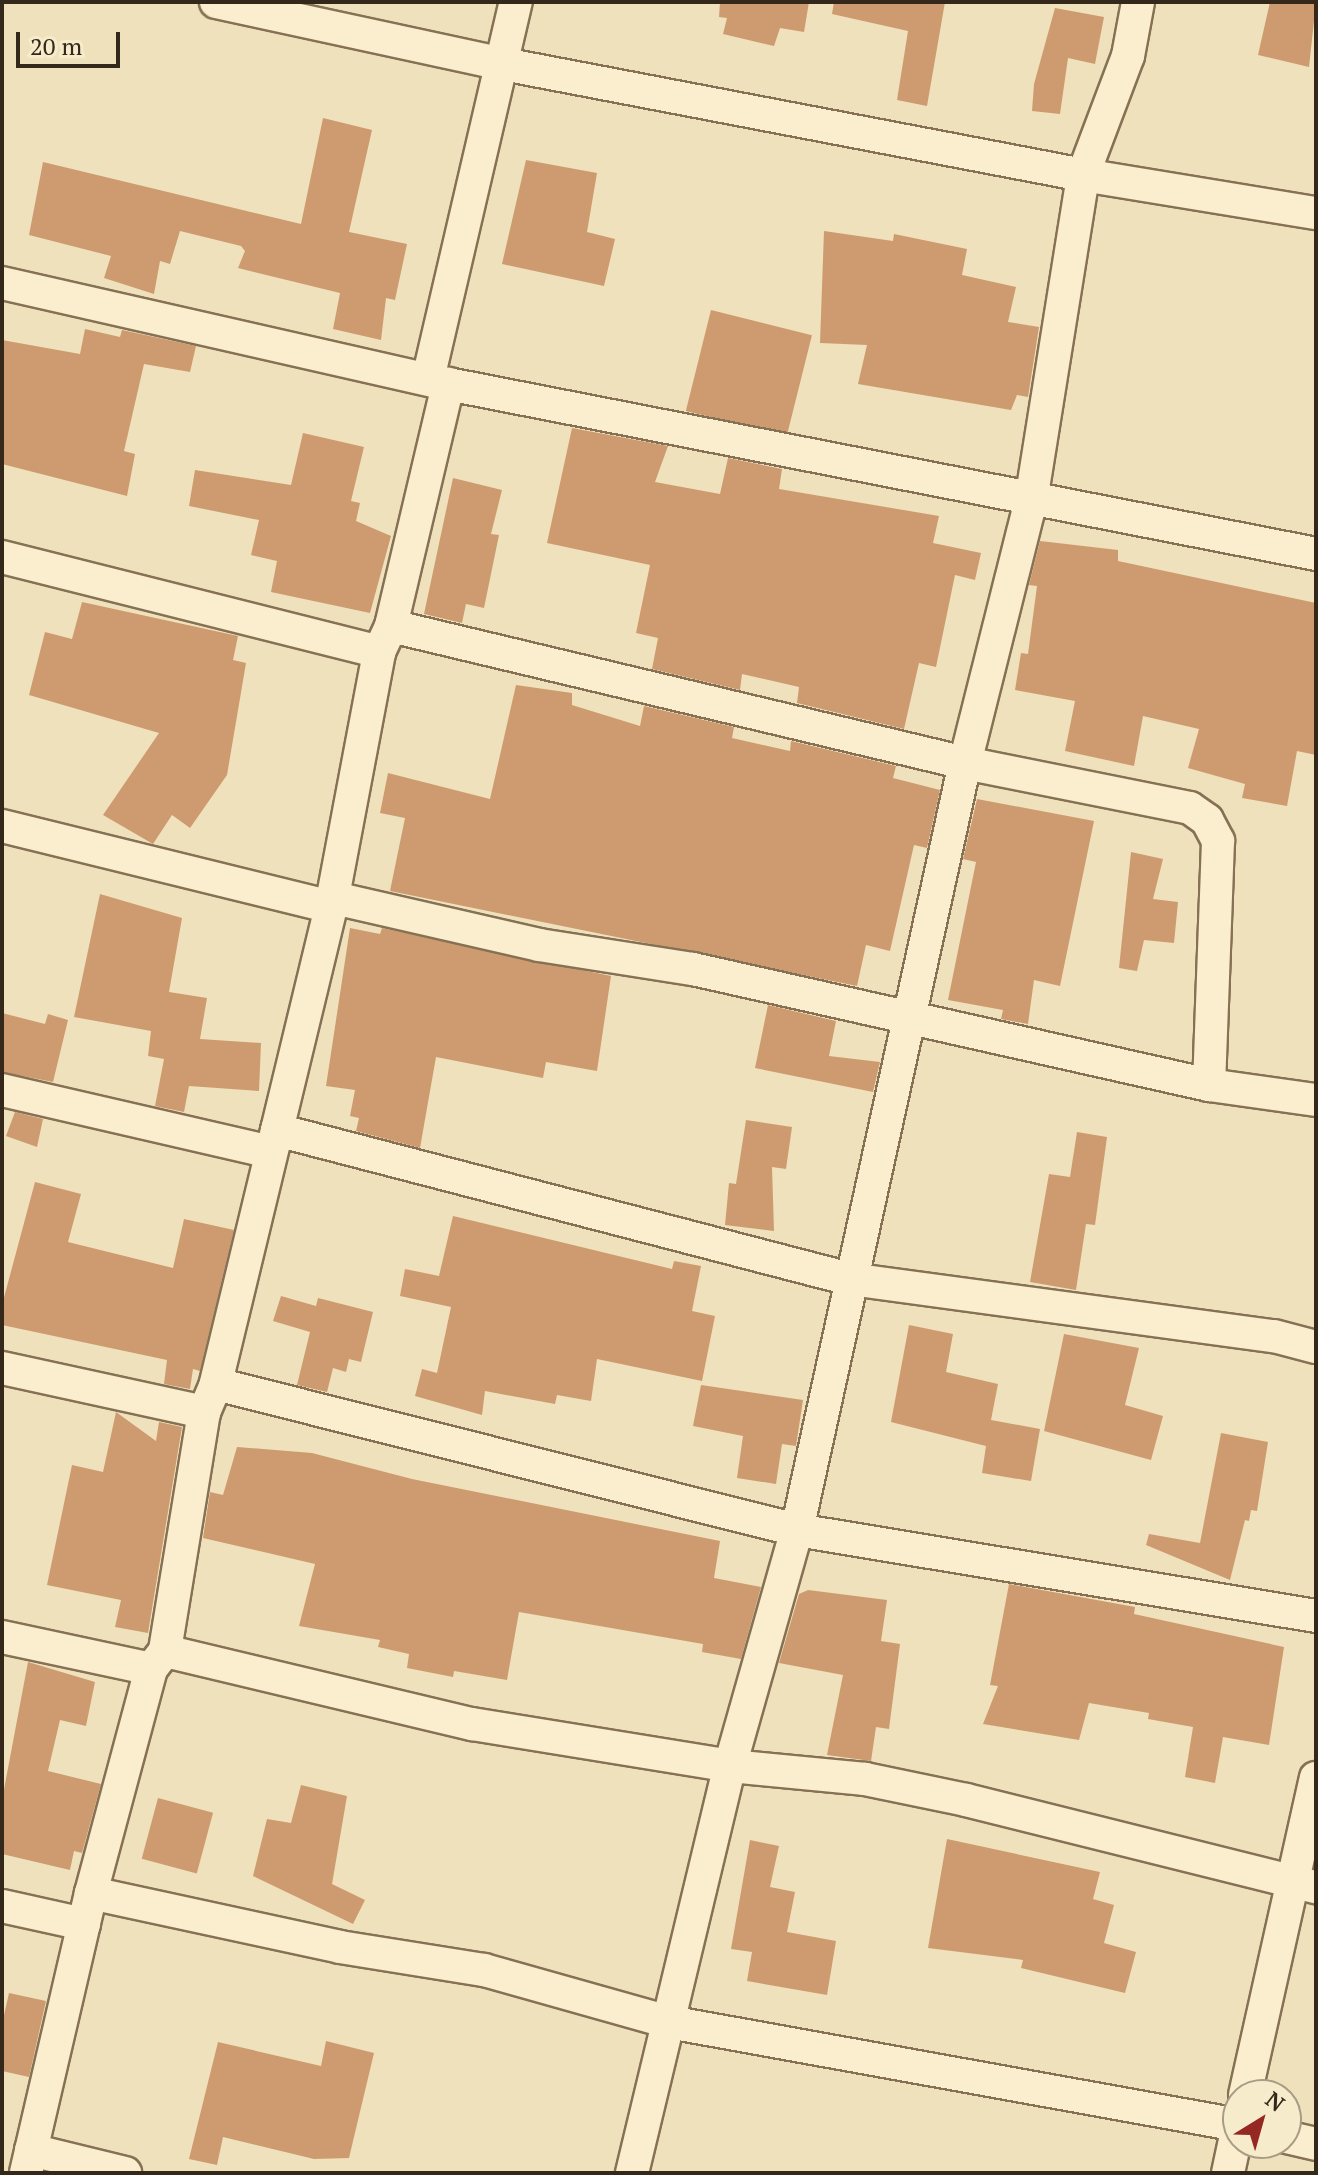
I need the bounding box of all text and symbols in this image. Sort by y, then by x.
scale bar [20,16,124,66]
text: 20 m [30,30,82,62]
north arrow [1222,2079,1302,2159]
text: N [1260,2084,1291,2118]

